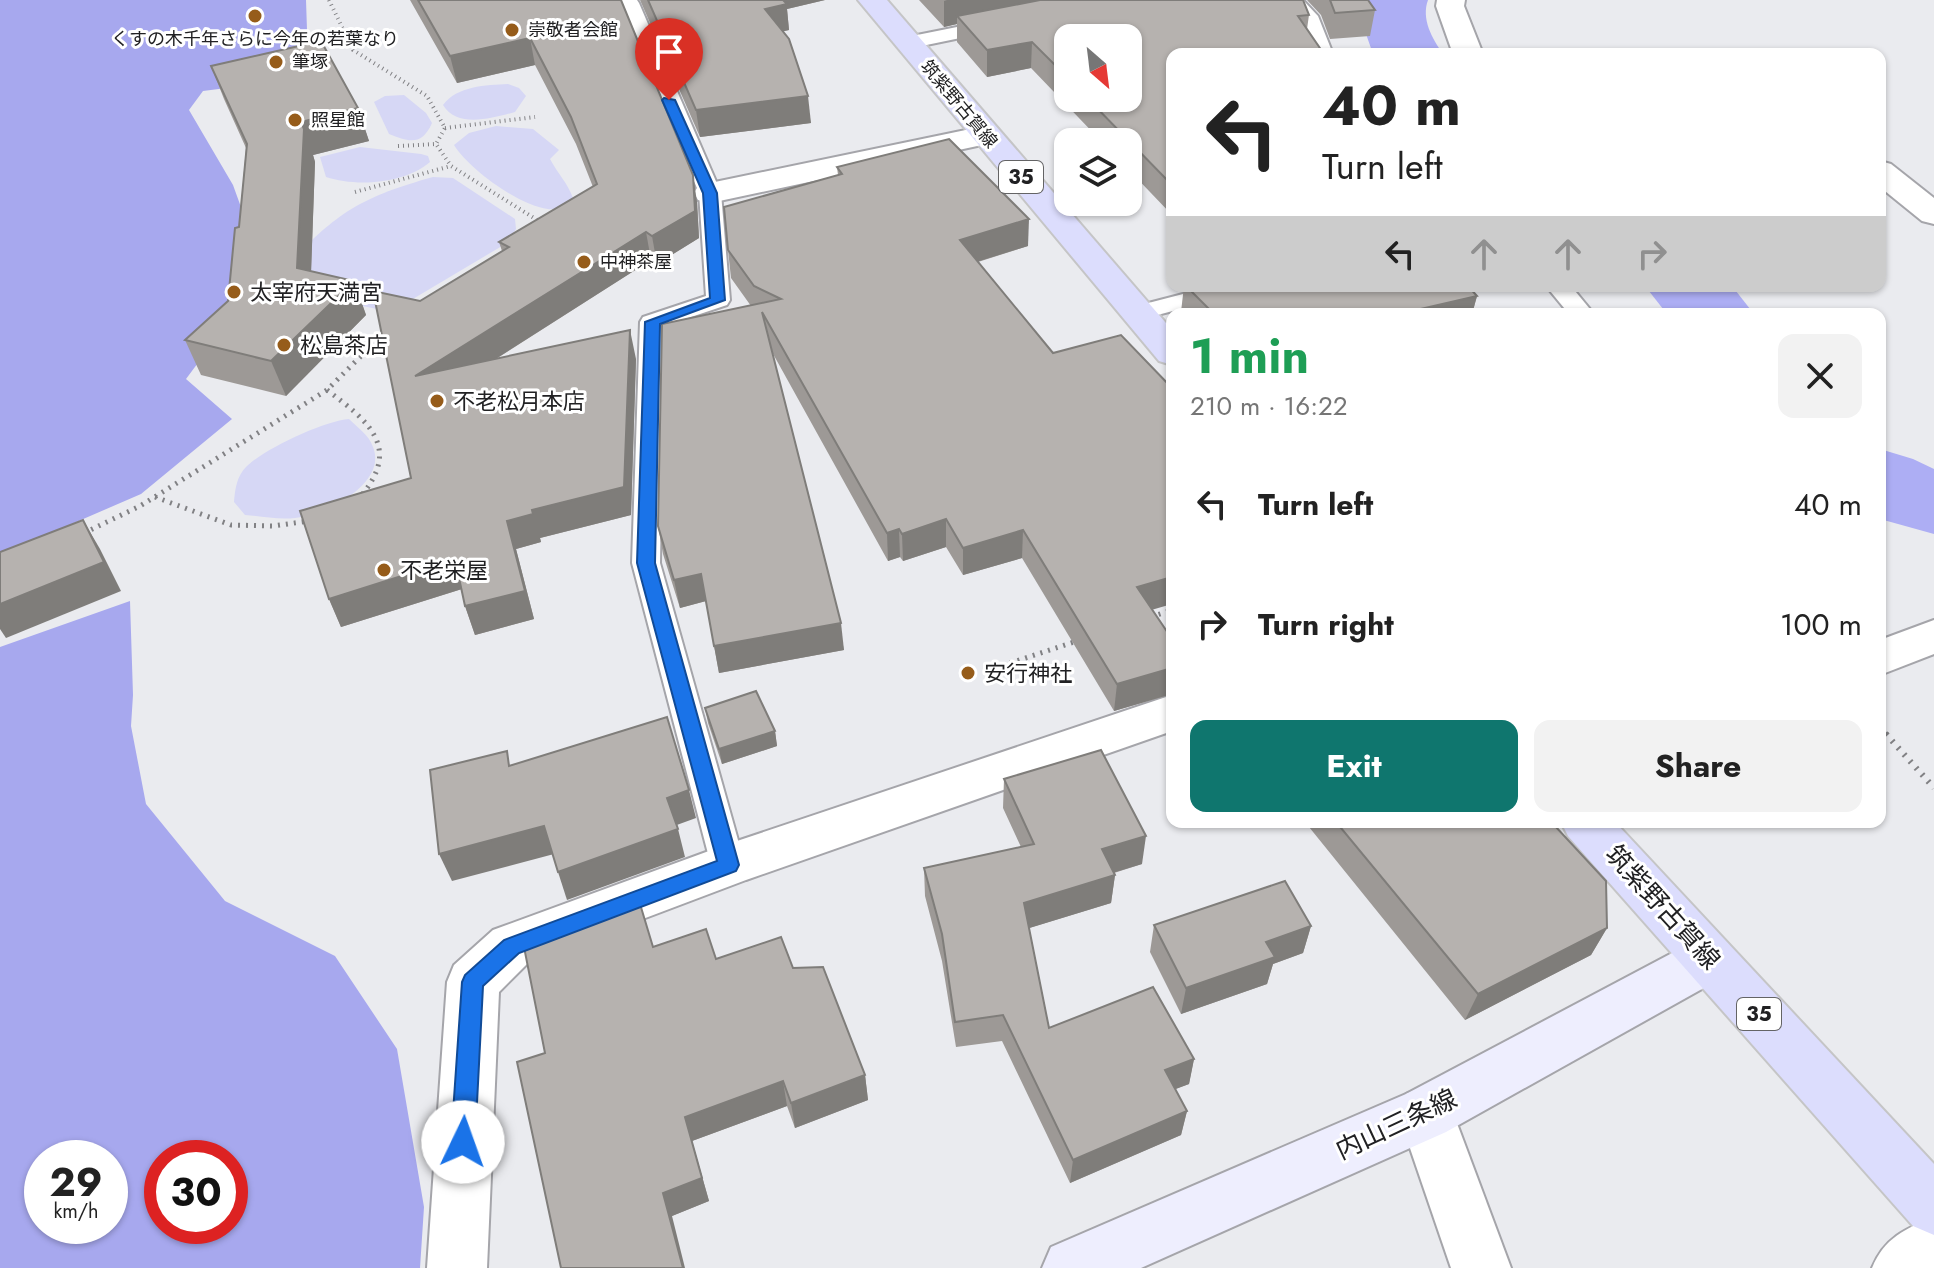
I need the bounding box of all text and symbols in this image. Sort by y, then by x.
marker: くすの木千年さらに今年の若葉なり [246,7,264,25]
place label: 崇敬者会館 [528,17,618,43]
pin [635,18,703,100]
marker: 崇敬者会館 [503,21,521,39]
north arrow [1054,24,1142,112]
map controls [1054,24,1142,216]
place label: くすの木千年さらに今年の若葉なり [111,26,399,52]
icon: arrive [647,30,691,74]
place label: 筆塚 [292,49,328,75]
marker: 筆塚 [267,53,285,71]
street label: 筑紫野古賀線 [914,54,1004,154]
text: 40 m [1322,65,1461,146]
icon: left [1190,80,1294,184]
place label: 照星館 [311,107,365,133]
marker: 照星館 [286,111,304,129]
button: layers [1054,128,1142,216]
text: Turn left [1322,140,1443,192]
road number: 35 [999,161,1043,193]
icon: left [1378,232,1422,276]
icon: ahead [1462,232,1506,276]
icon: ahead [1546,232,1590,276]
icon: right [1630,232,1674,276]
place label: 中神茶屋 [600,249,672,275]
marker: 中神茶屋 [575,253,593,271]
place label: 太宰府天満宮 [250,276,382,308]
marker: 太宰府天満宮 [225,283,243,301]
text: 1 min [1190,322,1309,391]
place label: 松島茶店 [300,329,388,361]
button: close [1778,334,1862,418]
marker: 松島茶店 [275,336,293,354]
place label: 不老松月本店 [453,385,585,417]
text: 210 m · 16:22 [1190,387,1348,425]
marker: 不老松月本店 [428,392,446,410]
icon: left [1190,482,1234,526]
text: Turn left [1258,483,1373,526]
text: 40 m [1794,483,1862,526]
place label: 不老栄屋 [400,554,488,586]
marker: 不老栄屋 [375,561,393,579]
icon: right [1190,602,1234,646]
text: Turn right [1258,603,1394,646]
text: 100 m [1780,603,1862,646]
place label: 安行神社 [984,657,1072,689]
marker: 安行神社 [959,664,977,682]
button: Exit [1190,720,1518,812]
button: Share [1534,720,1862,812]
street label: 筑紫野古賀線 [1597,836,1729,978]
road number: 35 [1737,998,1781,1030]
street label: 内山三条線 [1329,1079,1463,1169]
position arrow [421,1100,505,1184]
speed limit sign: 30 [144,1140,248,1244]
text: 29 [50,1153,103,1211]
text: km/h [53,1197,99,1226]

